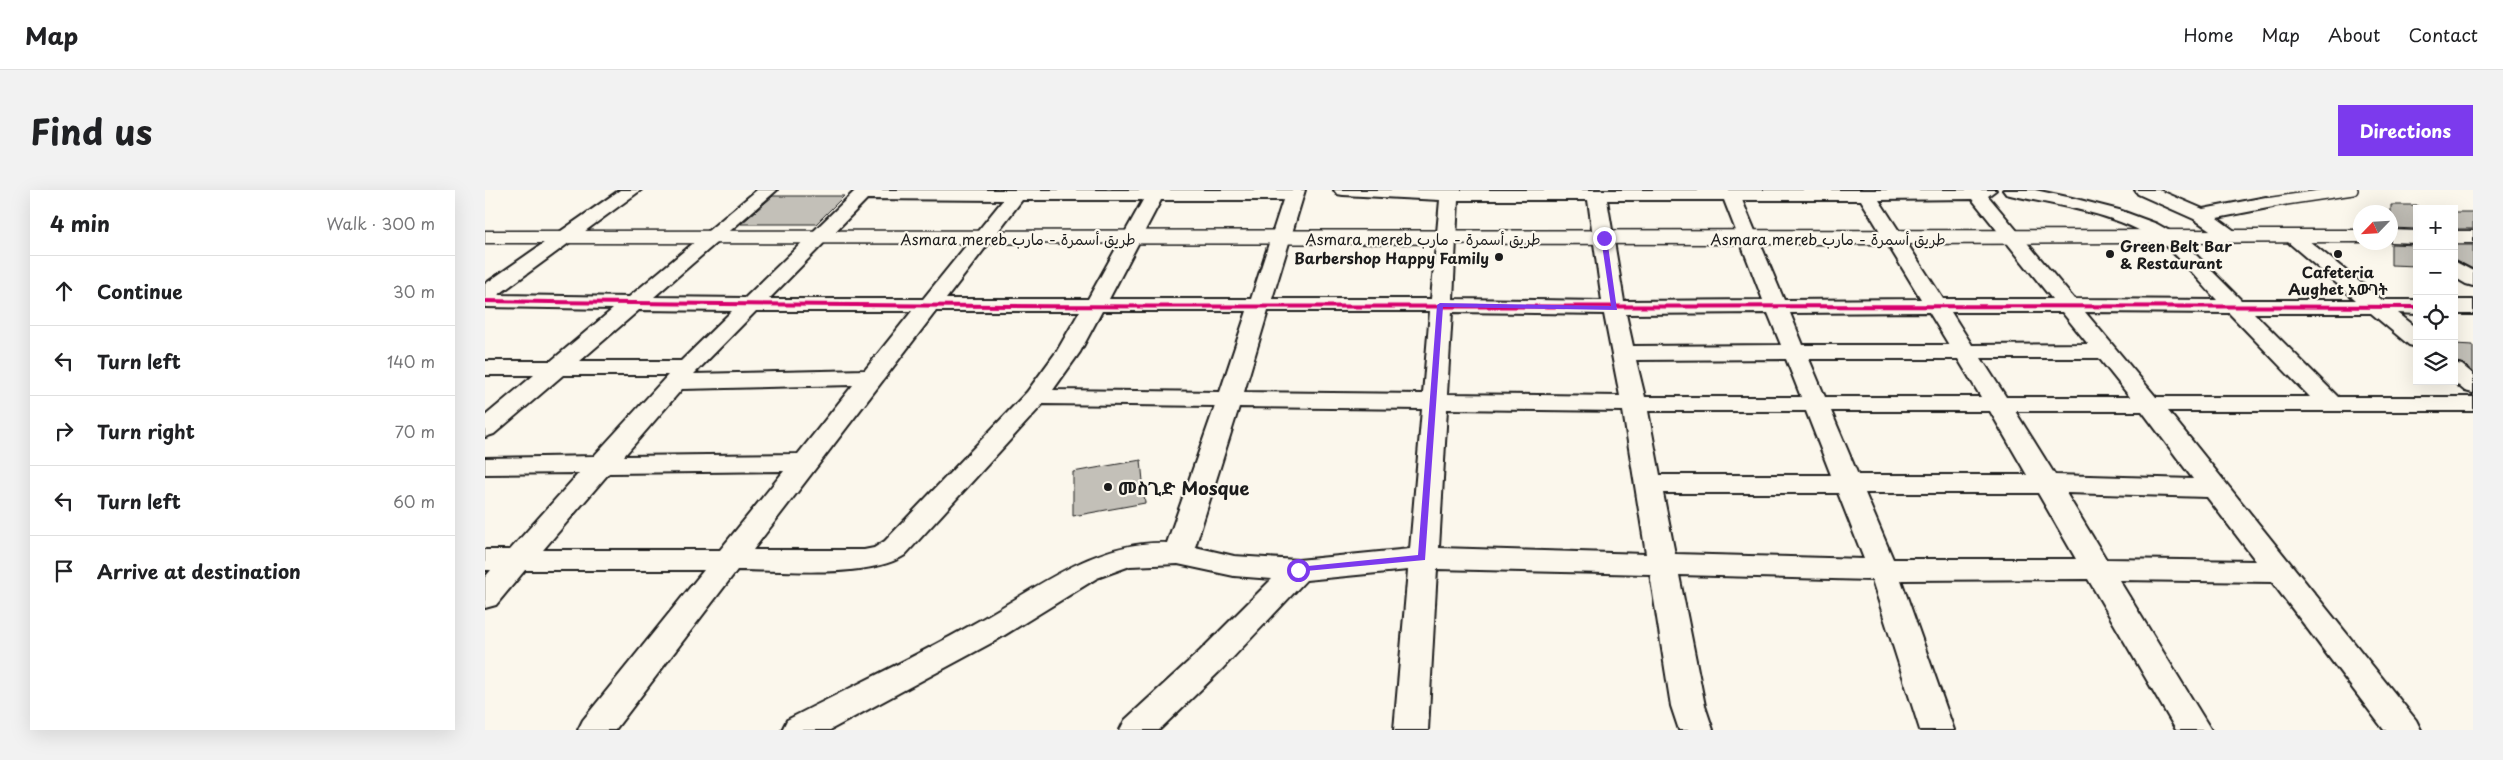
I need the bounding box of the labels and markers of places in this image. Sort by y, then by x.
place label: Green Belt Bar & Restaurant [2120,234,2232,274]
place label: Barbershop Happy Family [1294,246,1489,269]
marker: Green Belt Bar & Restaurant [2104,248,2116,260]
marker: Cafeteria Aughet አውገት [2332,248,2344,260]
marker: Barbershop Happy Family [1493,251,1505,263]
place label: Cafeteria Aughet አውገት [2288,260,2388,300]
place label: መስጊድ Mosque [1118,474,1250,501]
marker: መስጊድ Mosque [1102,481,1114,493]

